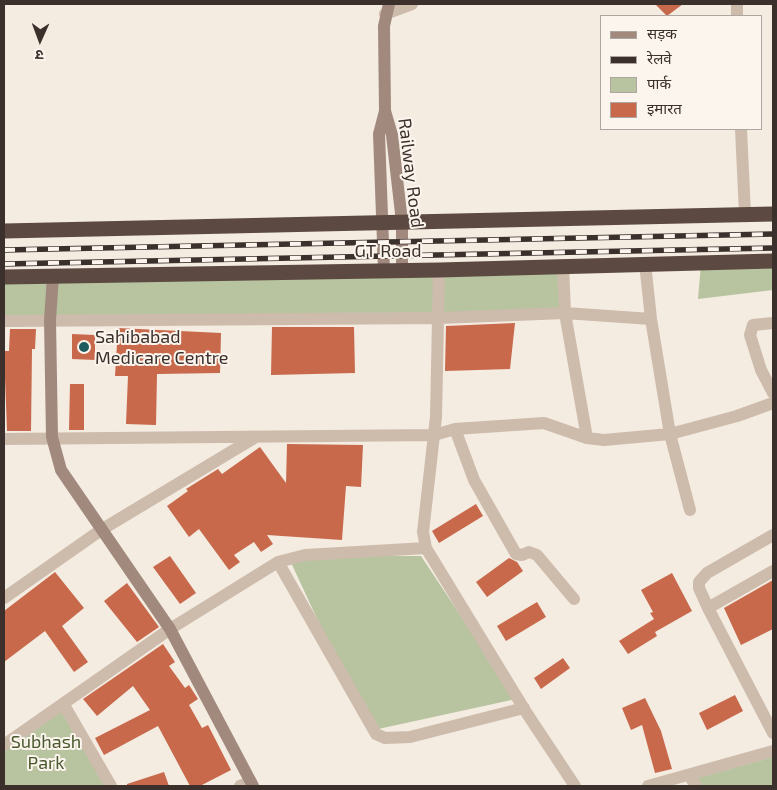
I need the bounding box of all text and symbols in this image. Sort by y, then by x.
north arrow [15,15,65,65]
legend [600,15,762,130]
text: सड़क [647,24,677,42]
text: उ [35,47,44,64]
text: रेलवे [647,49,672,67]
text: पार्क [647,74,671,92]
text: इमारत [647,99,682,117]
street label: Railway Road [394,117,428,229]
street label: GT Road [354,240,422,262]
place label: Sahibabad Medicare Centre [95,326,228,368]
marker: Sahibabad Medicare Centre [77,340,91,354]
park label: Subhash Park [11,731,81,774]

